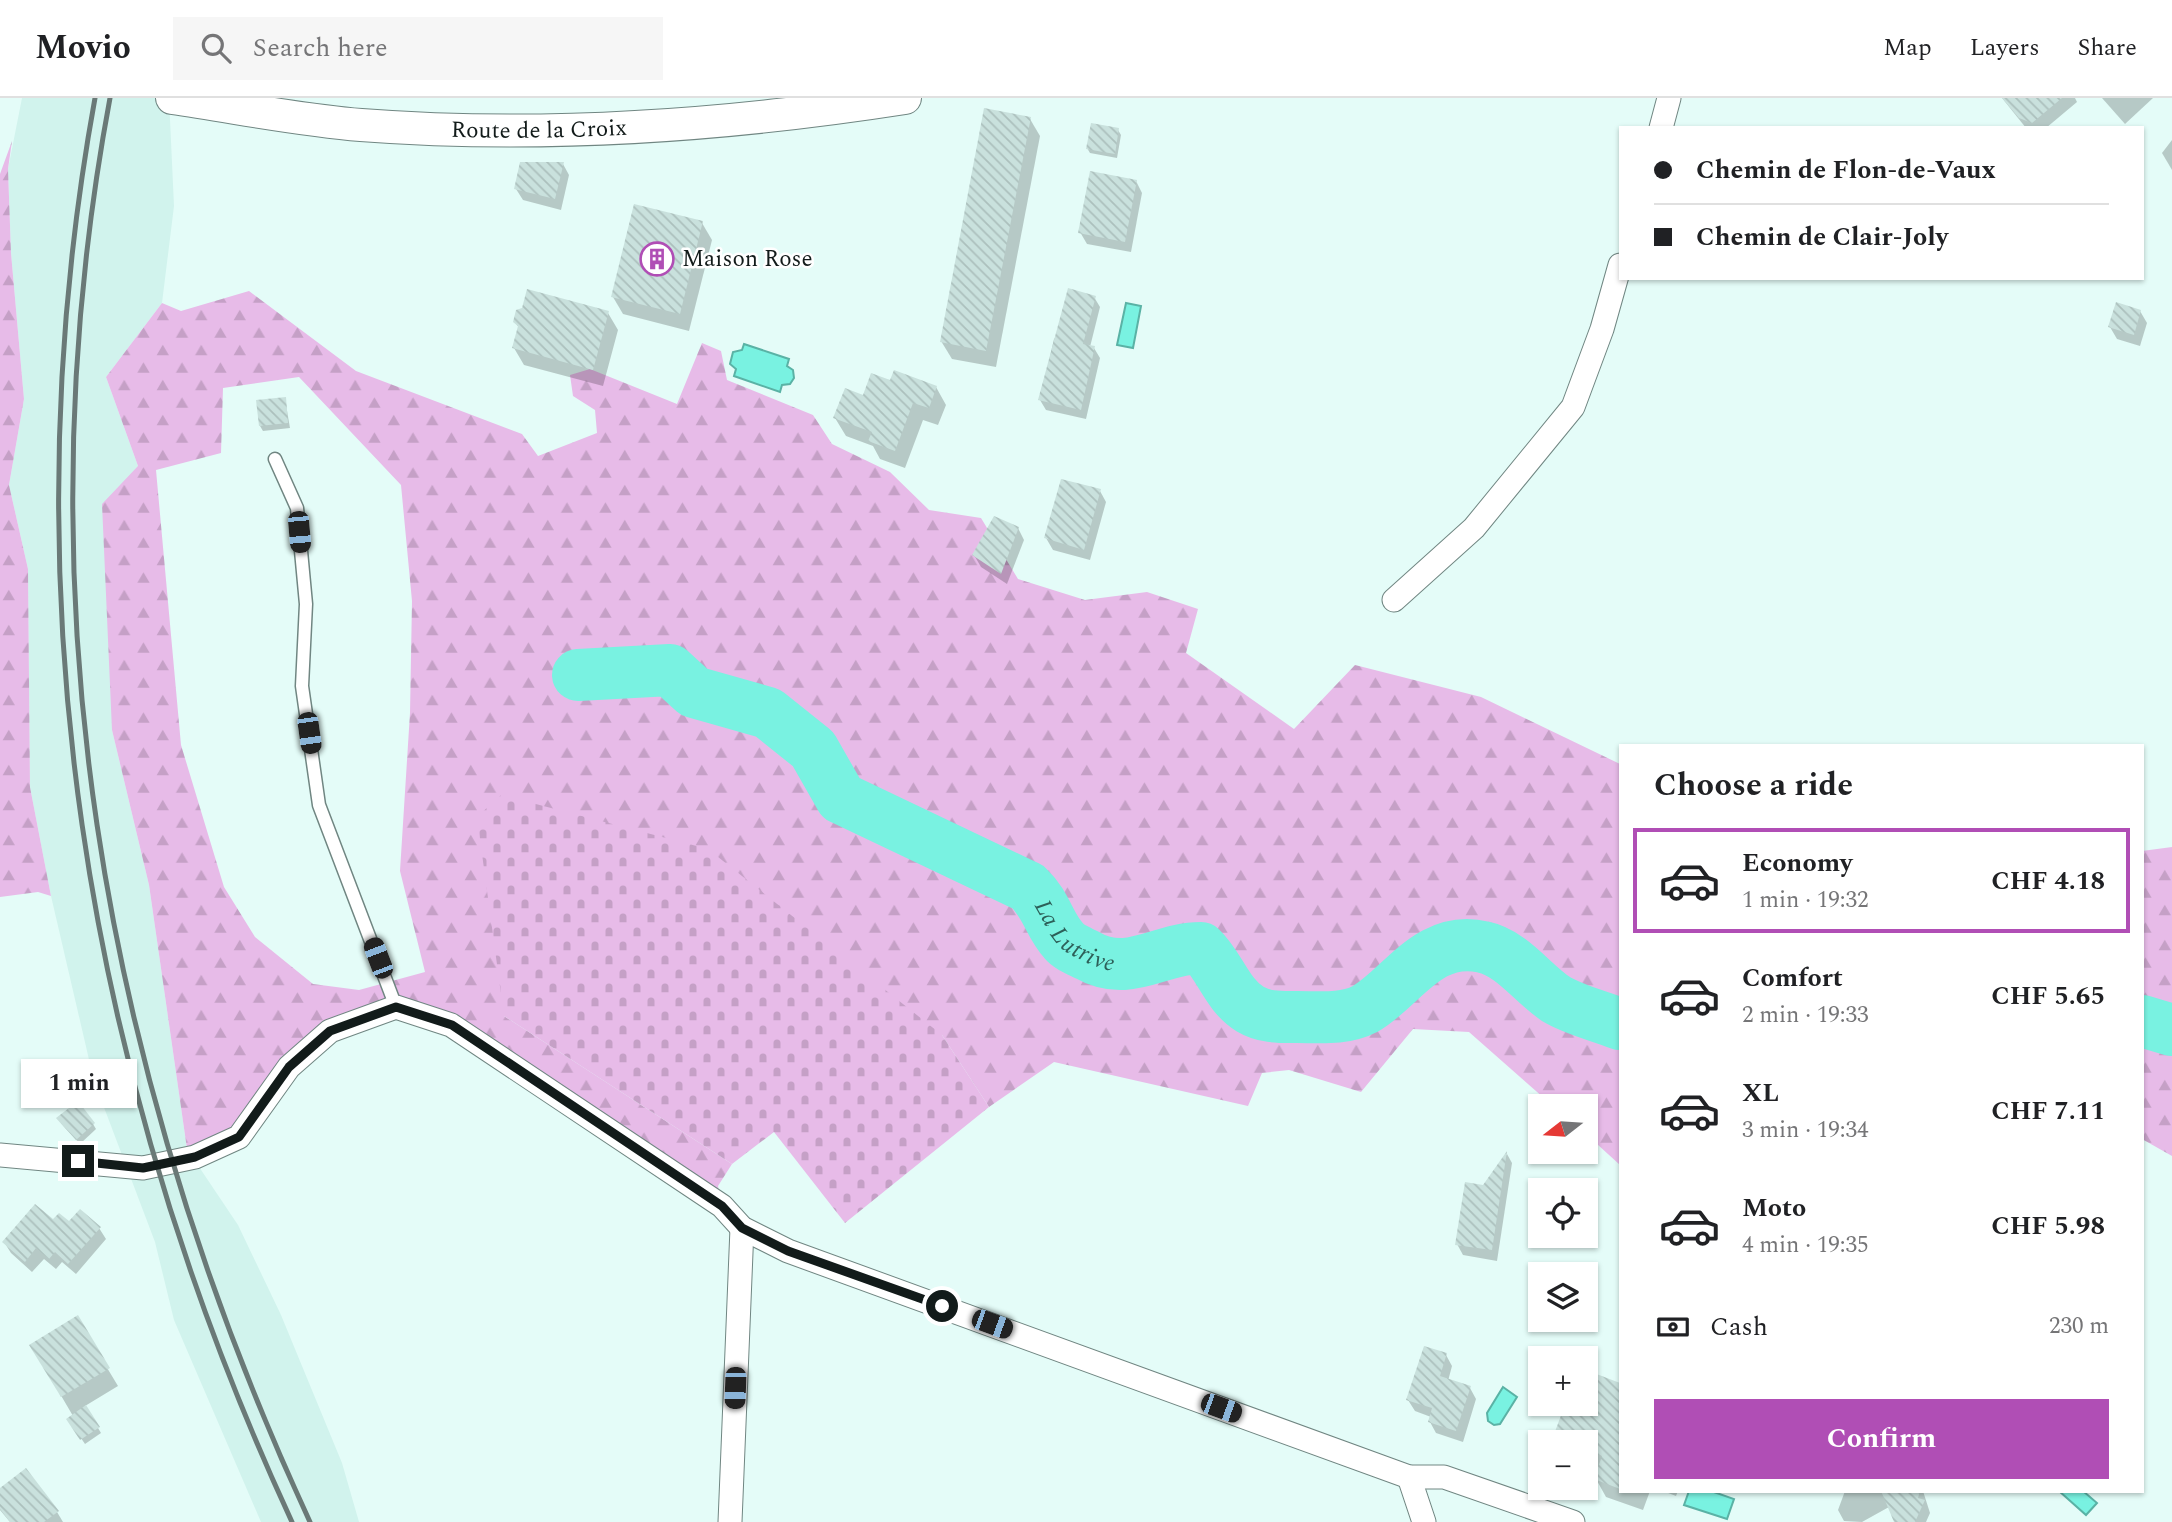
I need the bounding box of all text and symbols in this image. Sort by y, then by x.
search box [173,17,663,80]
text: Movio [35,23,131,73]
text: Search here [253,28,388,68]
icon: search [197,29,235,67]
text: Map [1883,30,1932,66]
text: Layers [1970,30,2040,66]
text: Share [2078,30,2137,66]
street label: Route de la Croix [450,110,628,148]
text: Chemin de Flon-de-Vaux [1696,150,1996,190]
text: Chemin de Clair-Joly [1696,217,1948,257]
building icon: Maison Rose [638,240,676,278]
place label: Maison Rose [682,242,813,277]
car [287,510,312,554]
car [296,711,323,755]
text: Choose a ride [1654,761,1853,810]
text: Economy [1742,843,1852,883]
icon: car [1658,849,1721,912]
text: CHF 4.18 [1991,861,2105,901]
text: 1 min · 19:32 [1742,883,1869,918]
water label: La Lutrive [1025,893,1117,982]
car [361,935,396,981]
text: Comfort [1742,958,1843,998]
icon: car [1658,964,1721,1027]
text: CHF 5.65 [1991,976,2105,1016]
text: 2 min · 19:33 [1742,998,1869,1033]
callout: 1 min [20,1060,136,1108]
text: 1 min [48,1066,110,1101]
text: XL [1742,1073,1779,1113]
icon: car [1658,1079,1721,1142]
text: CHF 7.11 [1991,1091,2105,1131]
north arrow [1528,1094,1598,1164]
map controls [1528,1094,1598,1500]
text: 3 min · 19:34 [1742,1113,1869,1148]
route end [62,1145,94,1177]
button: locate [1528,1178,1598,1248]
text: Moto [1742,1188,1806,1228]
icon: car [1658,1194,1721,1257]
text: CHF 5.98 [1991,1206,2105,1246]
text: 4 min · 19:35 [1742,1228,1869,1263]
button: layers [1528,1262,1598,1332]
route start [926,1290,958,1322]
car [969,1307,1016,1341]
text: Cash [1710,1307,1768,1347]
icon: cash [1654,1308,1692,1346]
text: 230 m [2049,1309,2109,1344]
button: + [1528,1346,1598,1416]
car [724,1367,747,1409]
car [1198,1391,1245,1425]
button: Confirm [1654,1399,2109,1479]
button: − [1528,1430,1598,1500]

